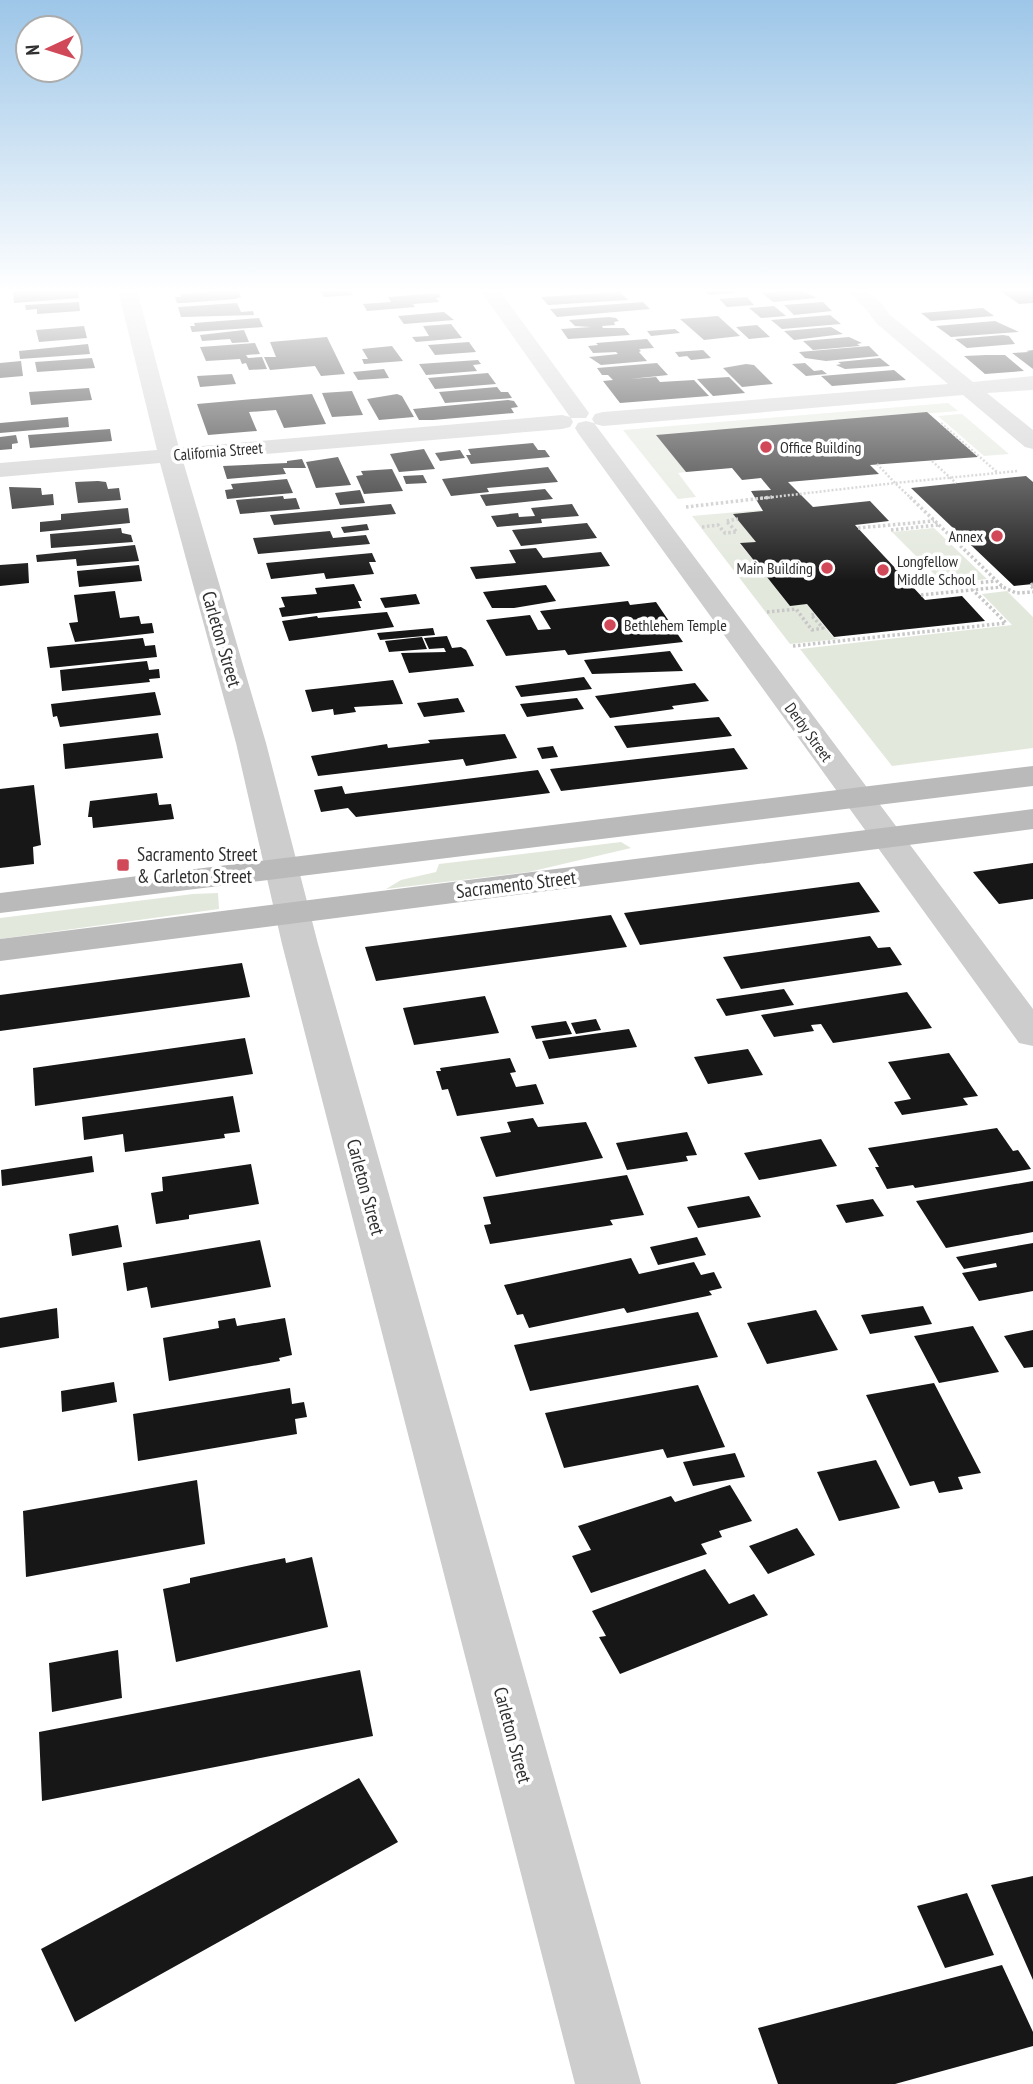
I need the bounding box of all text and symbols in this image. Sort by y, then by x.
north arrow [14,14,84,84]
text: N [20,44,44,56]
street label: California Street [173,437,264,465]
place label: Office Building [780,437,861,457]
marker: Office Building [758,439,774,455]
place label: Annex [948,526,983,546]
marker: Annex [989,528,1005,544]
place label: Longfellow Middle School [897,551,976,589]
place label: Main Building [737,558,813,578]
marker: Main Building [819,560,835,576]
marker: Longfellow Middle School [875,562,891,578]
street label: Carleton Street [197,588,247,690]
place label: Bethlehem Temple [624,615,727,635]
marker: Bethlehem Temple [602,617,618,633]
street label: Derby Street [781,699,837,766]
place label: Sacramento Street & Carleton Street [137,842,258,888]
marker: Sacramento Street & Carleton Street [115,857,131,873]
street label: Sacramento Street [455,865,578,903]
street label: Carleton Street [342,1136,391,1238]
street label: Carleton Street [489,1684,538,1786]

